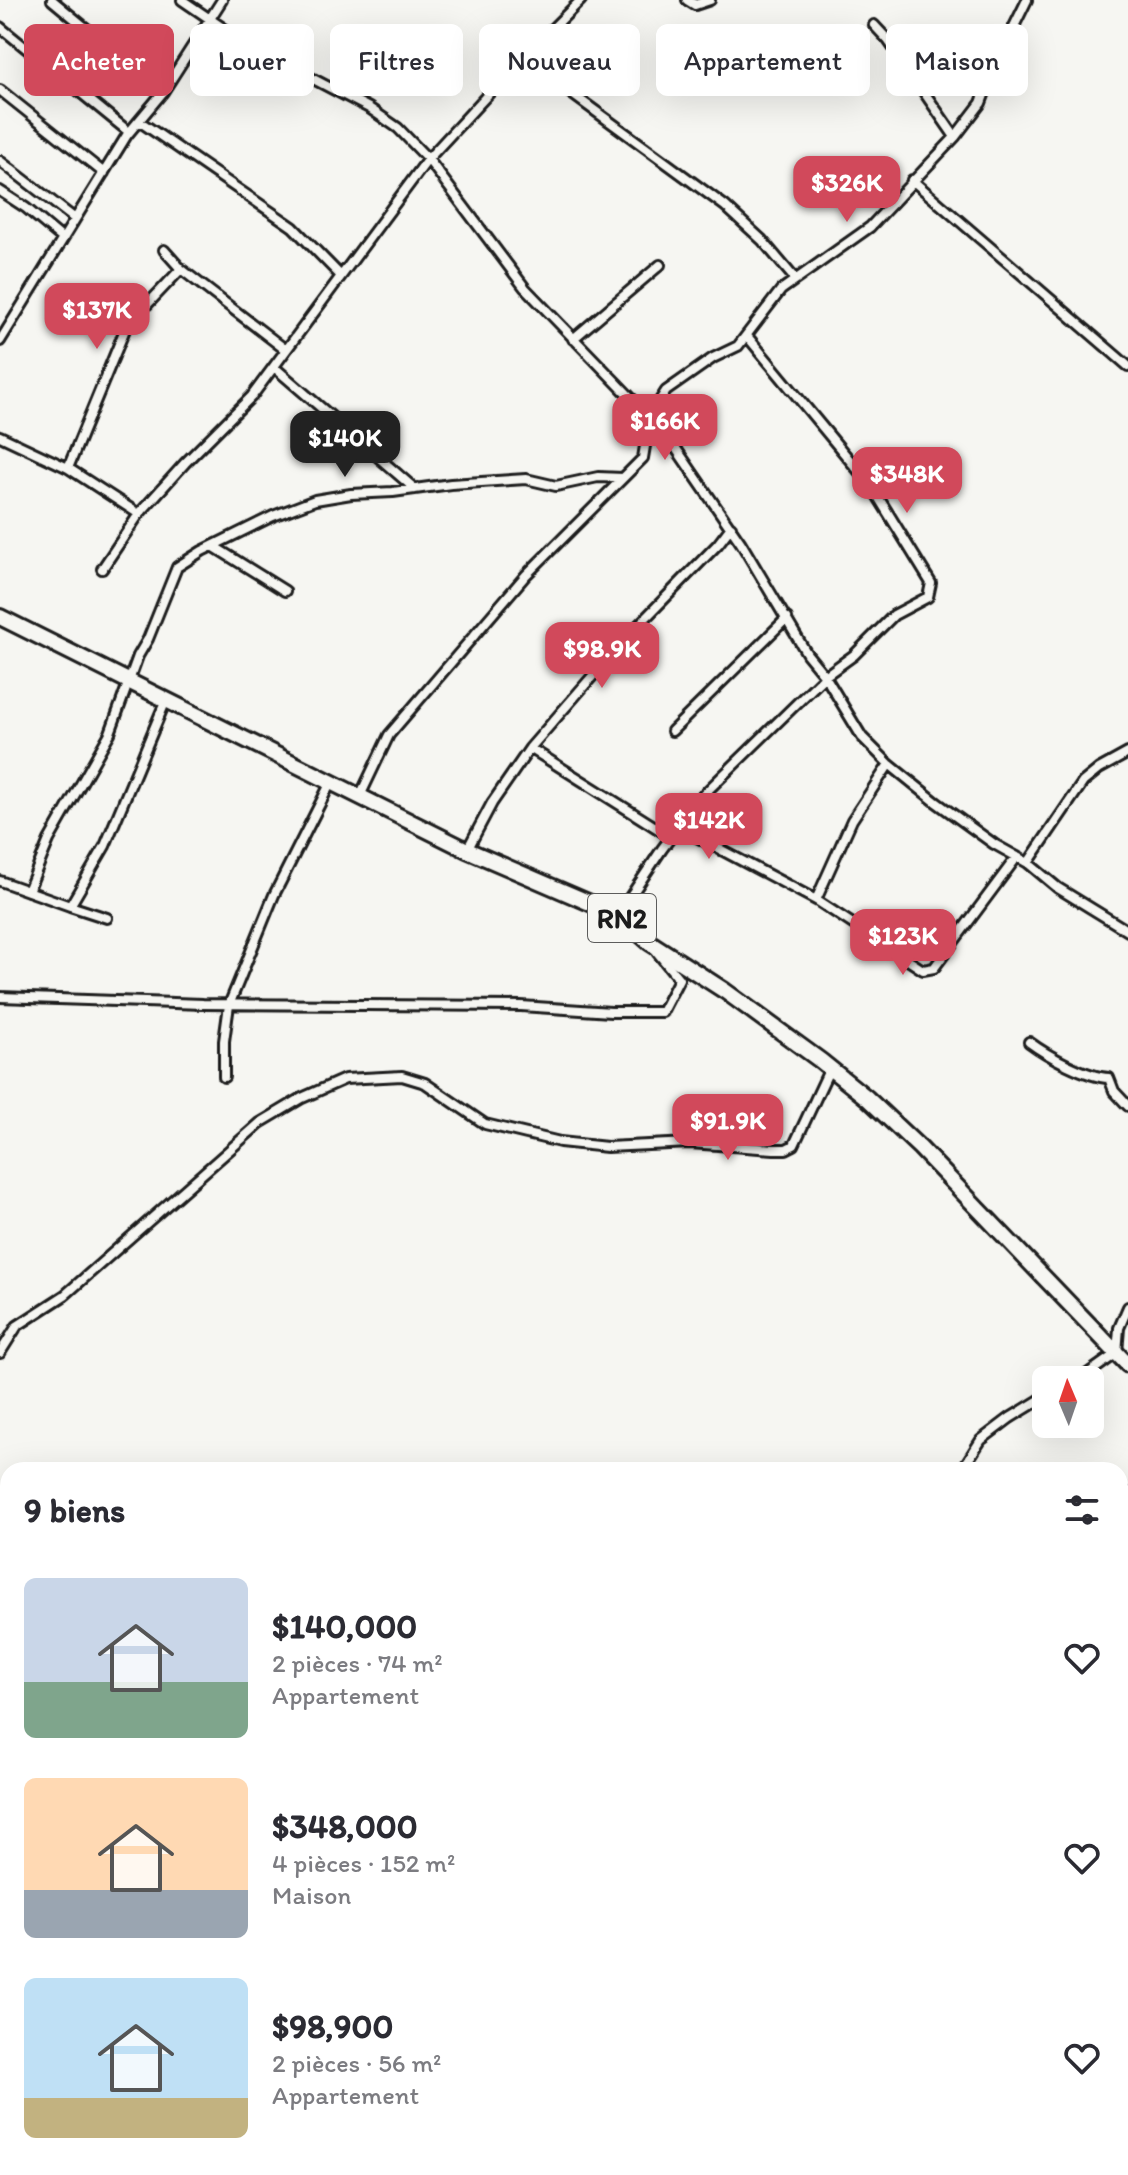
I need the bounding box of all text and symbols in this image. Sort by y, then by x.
chip: Acheter [24,24,174,96]
chip: Louer [190,24,314,96]
chip: Filtres [330,24,463,96]
chip: Nouveau [479,24,640,96]
chip: Appartement [656,24,870,96]
chip: Maison [886,24,1028,96]
pin: $326K [791,156,903,224]
text: $326K [811,166,883,198]
pin: $137K [41,283,153,351]
text: $137K [63,293,131,325]
pin: $166K [609,394,721,462]
text: $166K [630,404,700,436]
pin: $140K [289,411,401,479]
text: $140K [308,421,382,453]
pin: $348K [851,447,963,515]
text: $348K [870,457,944,489]
pin: $98.9K [537,622,667,690]
text: $98.9K [563,632,641,664]
pin: $142K [653,793,765,861]
text: $142K [673,803,745,835]
road number: RN2 [588,894,656,942]
pin: $123K [847,909,959,977]
text: $123K [868,919,938,951]
pin: $91.9K [663,1094,793,1162]
text: $91.9K [690,1104,766,1136]
north arrow [1032,1366,1104,1438]
map controls [1032,1366,1104,1438]
icon: filters [1060,1488,1104,1532]
text: 9 biens [24,1490,125,1531]
text: $140,000 [272,1606,417,1647]
icon: home [88,1610,184,1706]
icon: heart [1060,1636,1104,1680]
text: 2 pièces · 74 m² [272,1647,443,1679]
text: Appartement [272,1679,419,1711]
text: $348,000 [272,1806,418,1847]
icon: home [88,1810,184,1906]
icon: heart [1060,1836,1104,1880]
text: 4 pièces · 152 m² [272,1847,455,1879]
text: Maison [272,1879,351,1911]
text: $98,900 [272,2006,393,2047]
icon: home [88,2010,184,2106]
icon: heart [1060,2036,1104,2080]
text: 2 pièces · 56 m² [272,2047,441,2079]
text: Appartement [272,2079,419,2111]

